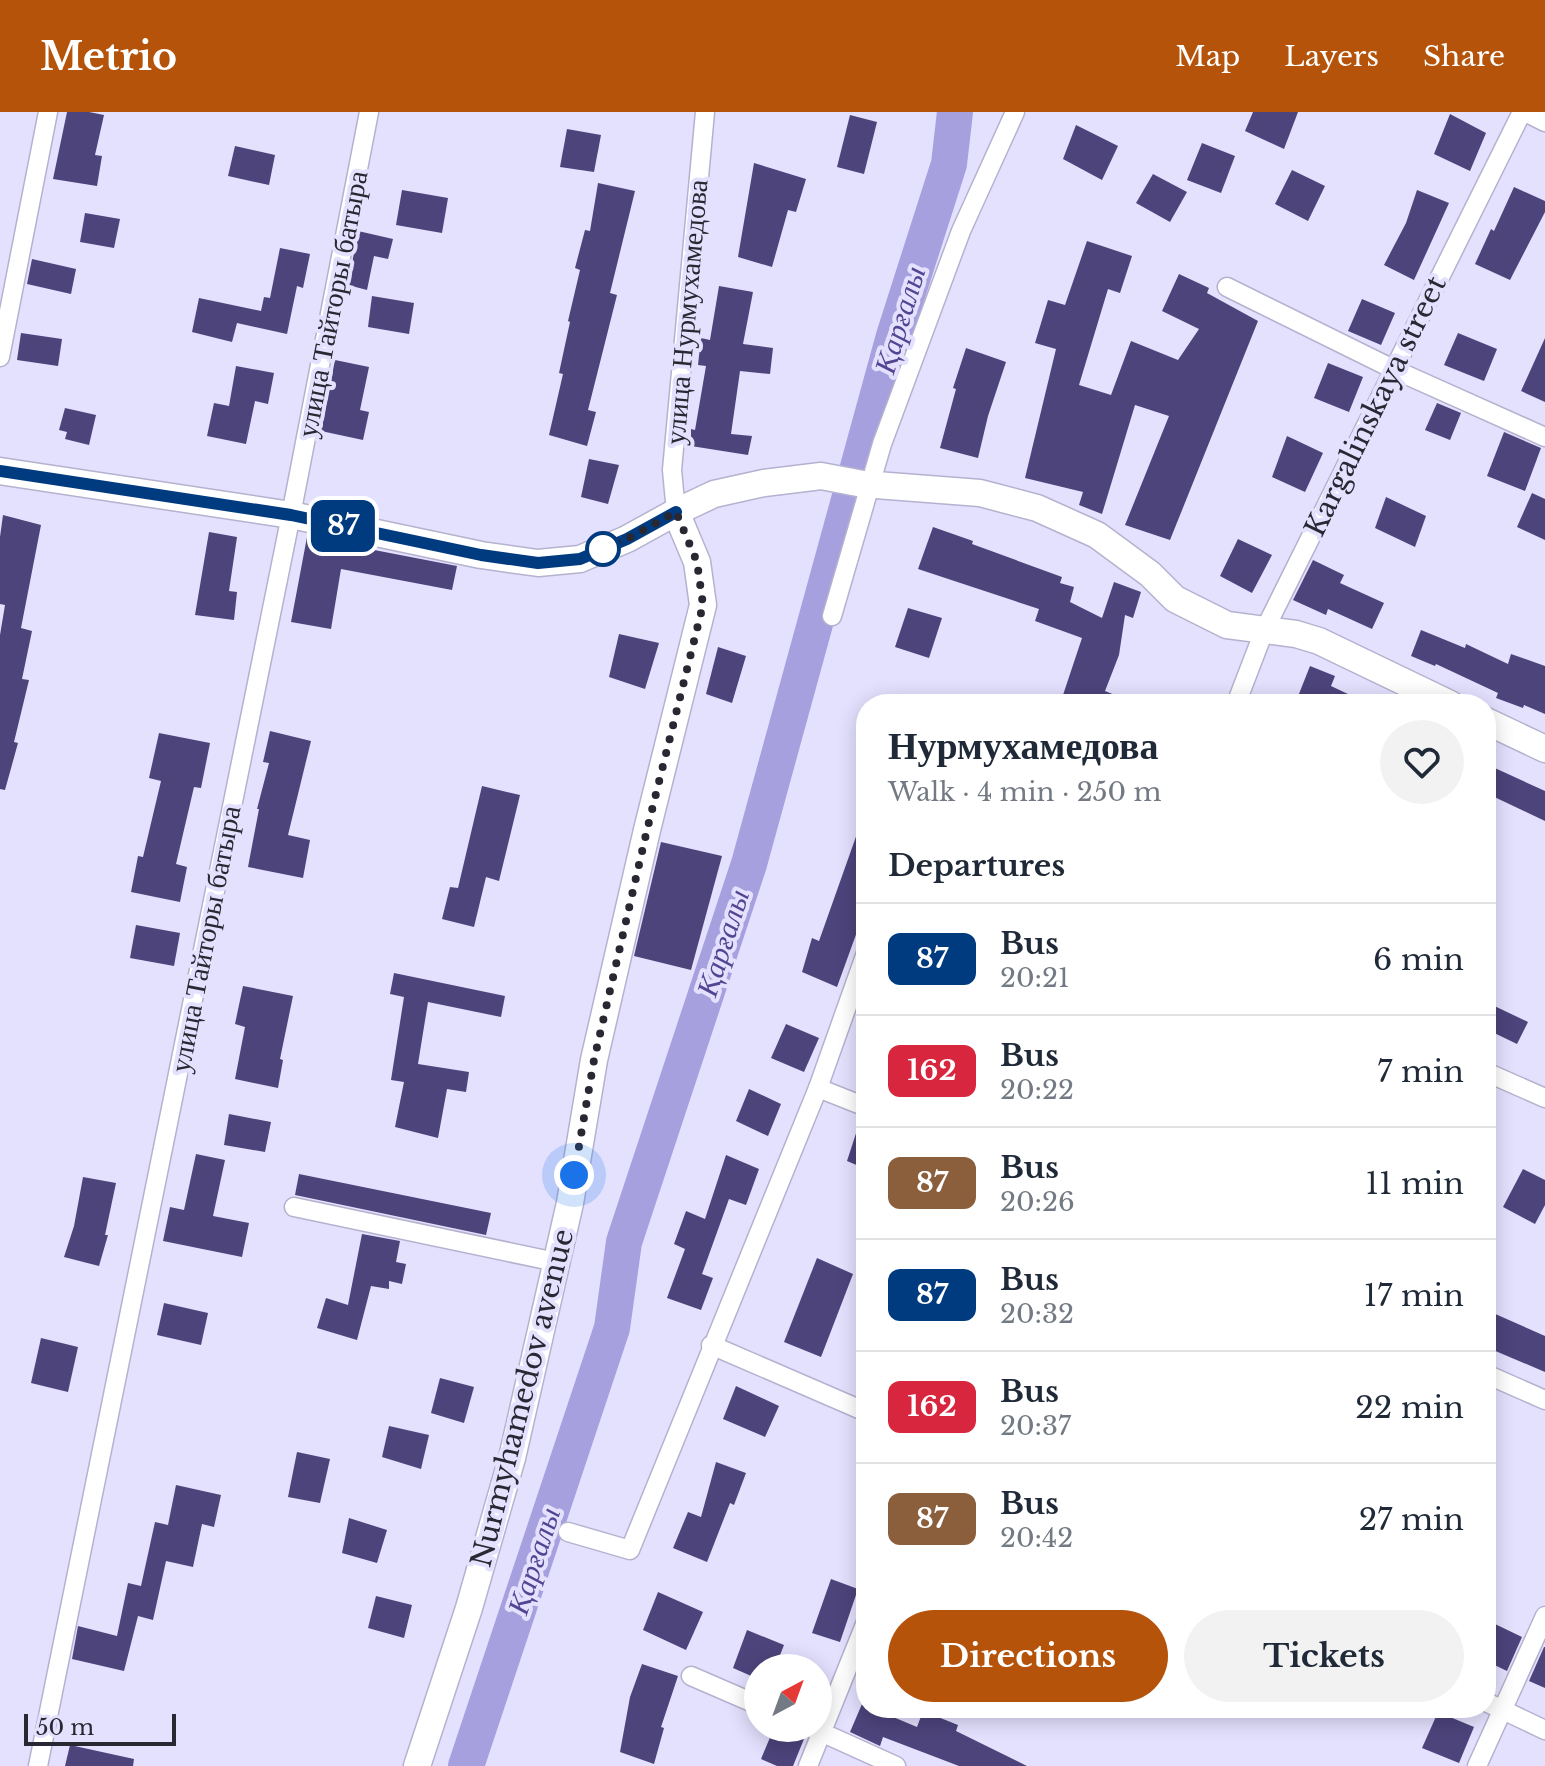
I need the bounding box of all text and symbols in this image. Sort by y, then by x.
text: Metrio [40,33,177,80]
text: Map [1175,39,1240,74]
text: Layers [1284,39,1379,74]
text: Share [1423,39,1505,74]
street label: улица Тайторы батыра [289,167,376,441]
street label: улица Нурмухамедова [657,177,716,446]
water label: Қарғалы [865,262,933,379]
street label: Kargalinskaya street [1297,270,1454,542]
line badge: 87 [307,500,379,552]
text: 87 [327,508,359,543]
unlabelled marker [586,532,620,566]
button: heart [1380,720,1464,804]
text: Нурмухамедова [888,722,1159,769]
text: Walk · 4 min · 250 m [888,776,1162,808]
street label: улица Тайторы батыра [162,802,249,1076]
text: Departures [888,847,1065,884]
water label: Қарғалы [688,885,757,1002]
text: Bus [1000,925,1059,962]
text: 87 [916,941,948,976]
text: 6 min [1373,941,1464,978]
text: 20:21 [1000,962,1070,994]
text: Bus [1000,1037,1059,1074]
text: 162 [907,1053,957,1088]
text: 7 min [1377,1053,1464,1090]
text: 20:22 [1000,1074,1074,1106]
text: Bus [1000,1149,1059,1186]
your location [554,1155,594,1195]
text: 87 [916,1165,948,1200]
text: 11 min [1366,1165,1464,1202]
text: 20:26 [1000,1186,1075,1218]
street label: Nurmyhamedov avenue [464,1225,581,1571]
text: Bus [1000,1261,1059,1298]
text: 87 [916,1277,948,1312]
text: 17 min [1364,1277,1464,1314]
text: 20:32 [1000,1298,1074,1330]
text: Bus [1000,1373,1059,1410]
text: 162 [907,1389,957,1424]
text: 22 min [1355,1389,1464,1426]
text: 20:37 [1000,1410,1071,1442]
text: Bus [1000,1485,1059,1522]
text: 87 [916,1501,948,1536]
text: 27 min [1359,1501,1464,1538]
water label: Қарғалы [499,1503,568,1620]
text: 20:42 [1000,1522,1073,1554]
button: Directions [888,1610,1168,1702]
button: Tickets [1184,1610,1464,1702]
north arrow [744,1654,832,1742]
map controls [744,1654,832,1742]
scale bar [24,1710,176,1746]
text: 50 m [36,1714,94,1741]

